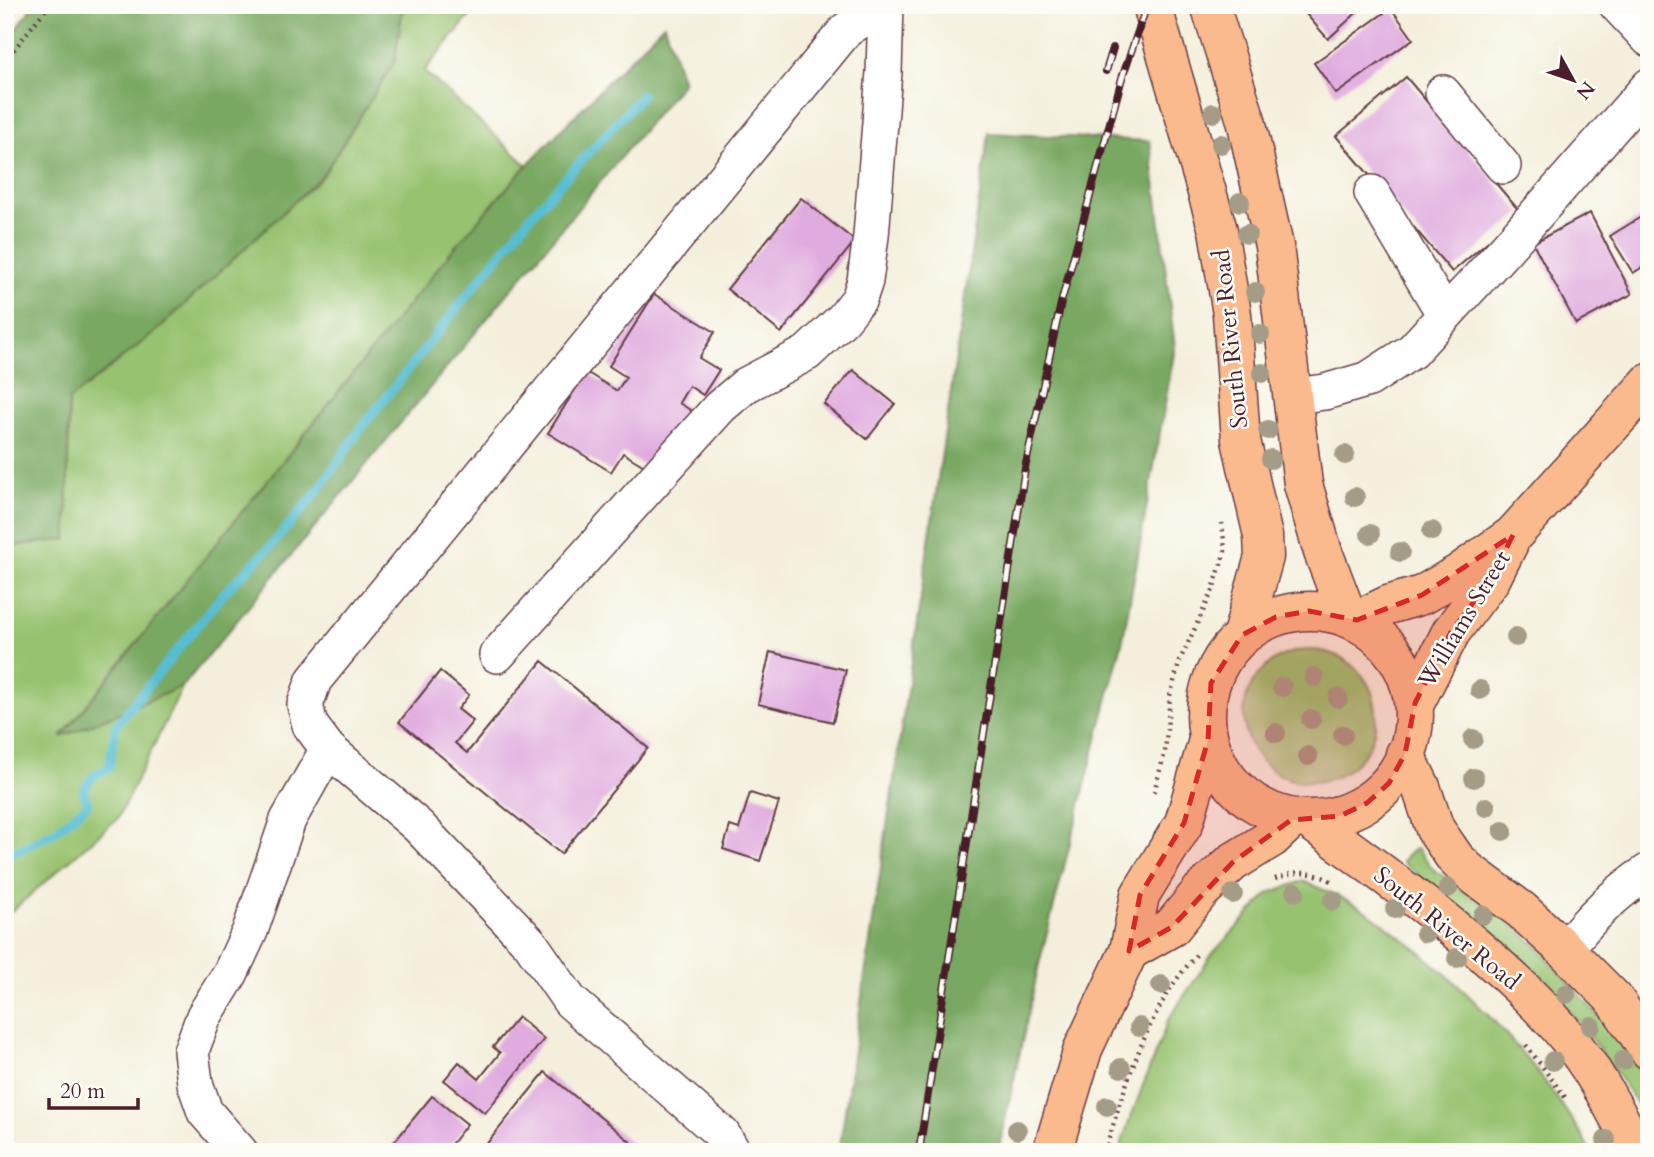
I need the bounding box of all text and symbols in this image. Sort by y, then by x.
north arrow [1538,46,1608,116]
text: N [1570,76,1601,105]
street label: South River Road [1205,248,1256,430]
street label: Williams Street [1410,544,1519,695]
street label: South River Road [1366,859,1527,998]
scale bar [49,1066,138,1110]
text: 20 m [60,1077,105,1106]

